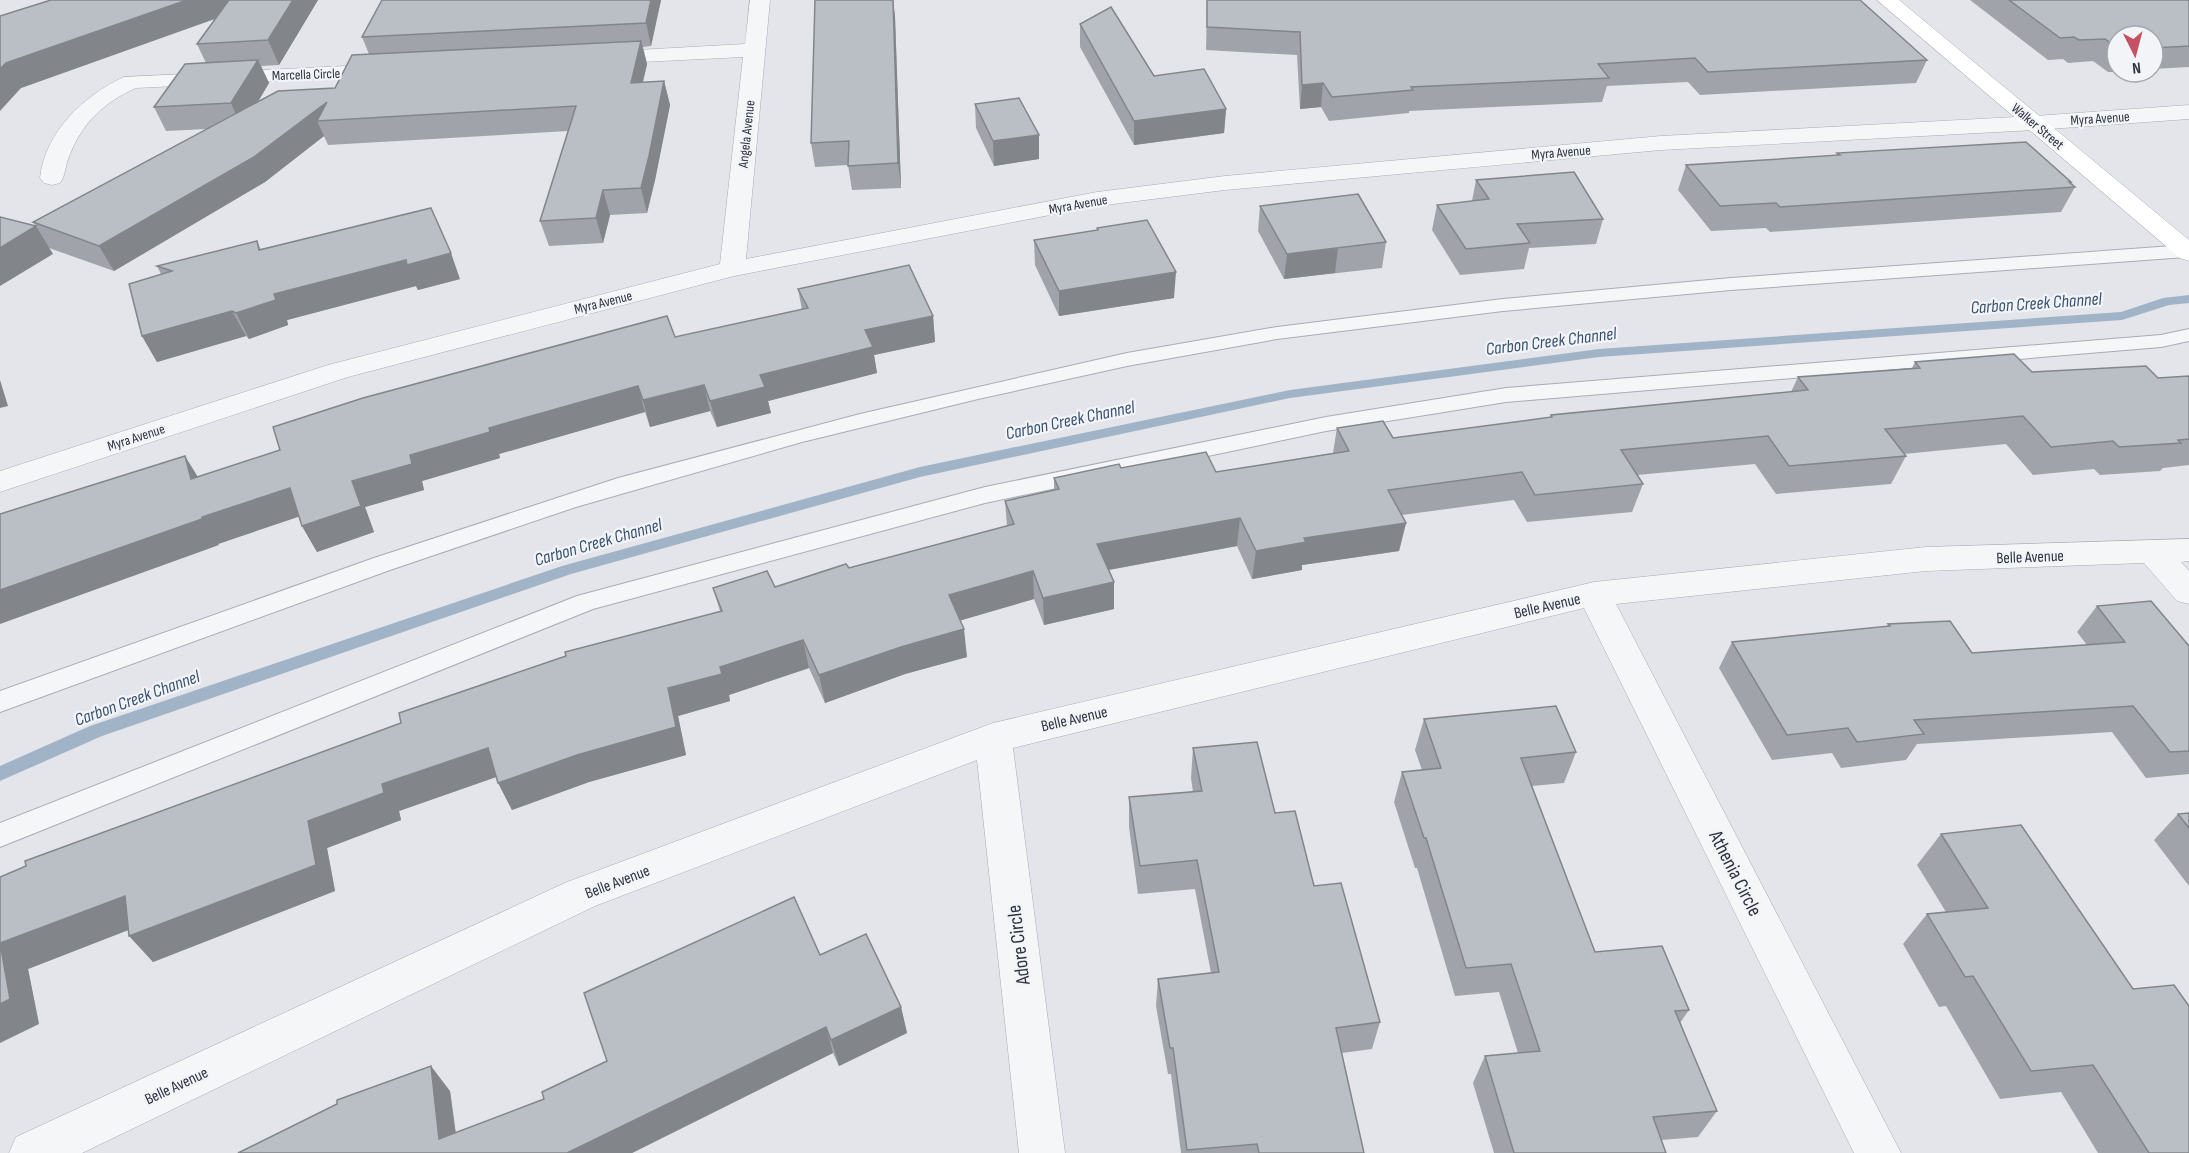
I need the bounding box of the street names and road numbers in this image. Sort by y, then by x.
street label: Marcella Circle [271,65,341,84]
street label: Angela Avenue [734,99,758,170]
street label: Walker Street [2008,100,2067,153]
street label: Myra Avenue [2070,108,2130,129]
street label: Myra Avenue [1531,141,1591,164]
street label: Myra Avenue [1047,191,1109,218]
street label: Myra Avenue [572,287,634,318]
street label: Myra Avenue [105,420,167,455]
street label: Belle Avenue [1996,547,2064,568]
street label: Belle Avenue [1512,590,1582,623]
street label: Belle Avenue [1039,703,1109,736]
street label: Athenia Circle [1703,826,1767,920]
street label: Belle Avenue [583,861,653,903]
street label: Adore Circle [1002,904,1036,987]
street label: Belle Avenue [142,1063,211,1109]

